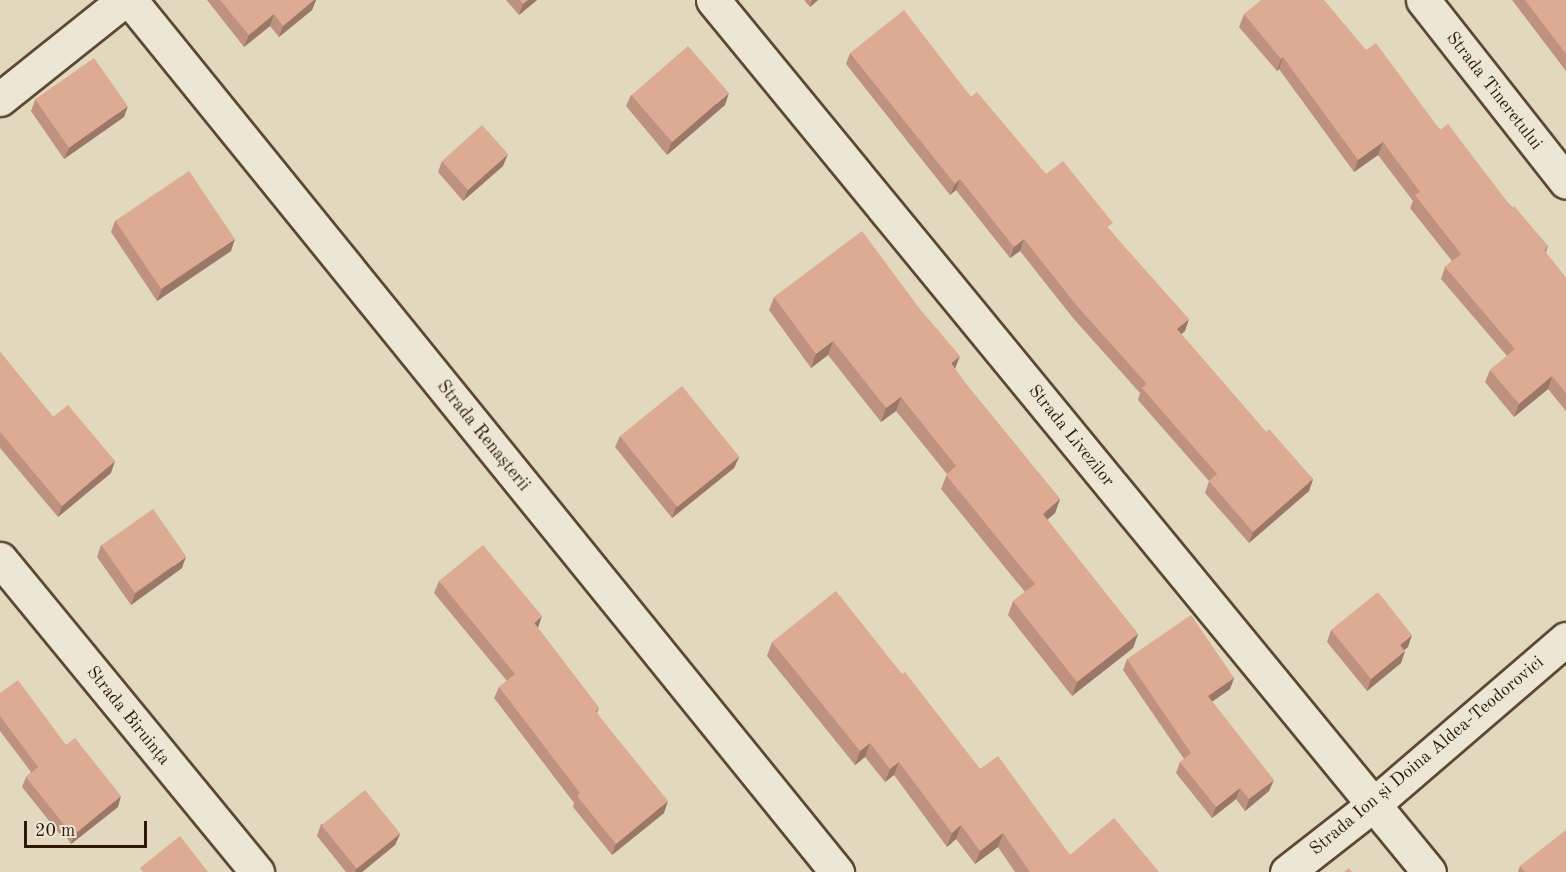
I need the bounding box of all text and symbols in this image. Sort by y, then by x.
street label: Strada Tineretului [1441,28,1547,154]
street label: Strada Renașterii [432,376,534,496]
street label: Strada Livezilor [1023,381,1119,491]
street label: Strada Ion și Doina Aldea-Teodorovici [1306,652,1548,860]
street label: Strada Biruința [82,662,174,770]
scale bar [27,809,150,847]
text: 20 m [35,822,75,840]

